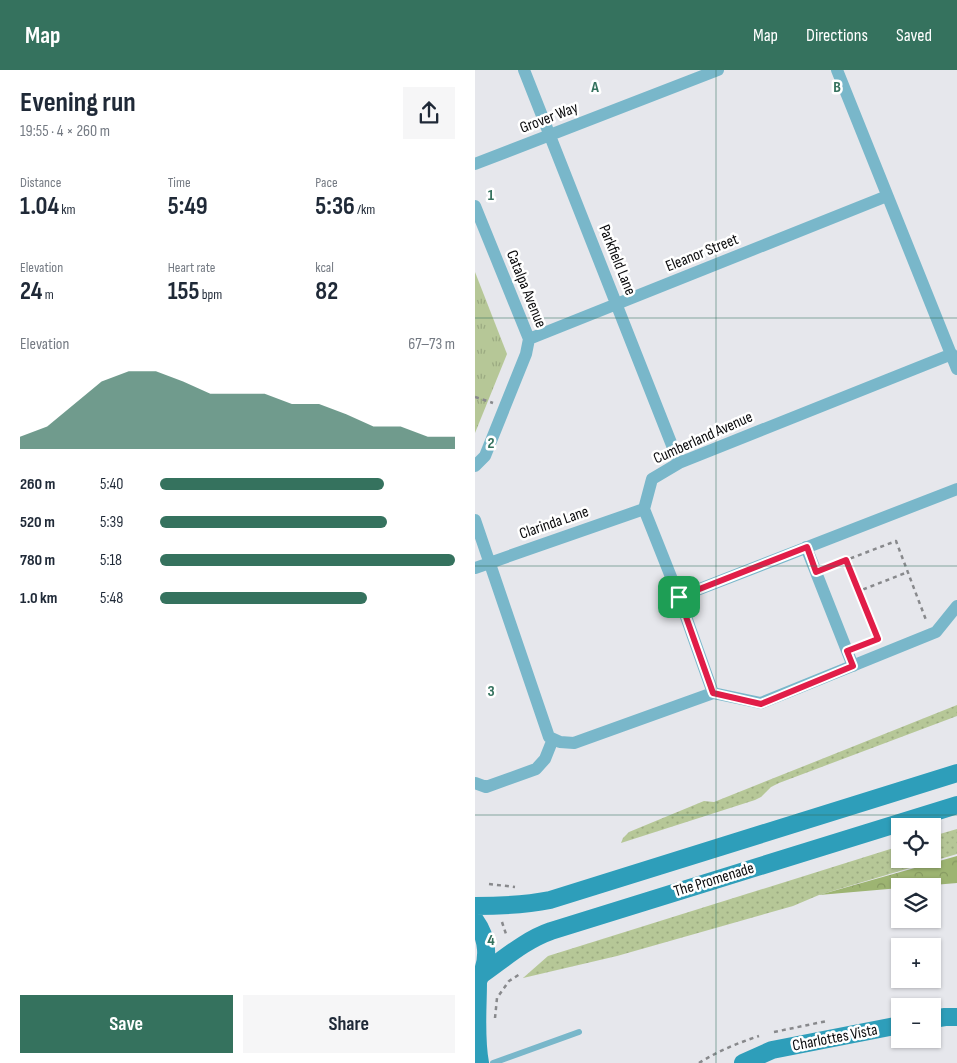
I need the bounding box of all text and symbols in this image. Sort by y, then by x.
text: Map [25,21,60,50]
text: Map [753,25,778,46]
text: Directions [806,25,868,46]
text: Saved [896,25,932,46]
text: A [590,78,599,97]
text: B [833,78,841,97]
text: Evening run [20,86,136,119]
button: share [403,87,455,139]
street label: Grover Way [517,98,581,138]
text: 19:55 · 4 × 260 m [20,122,110,141]
text: Distance [20,174,61,191]
text: Time [168,174,191,191]
text: Pace [315,174,338,191]
text: 1 [488,186,495,205]
text: 1.04 [20,191,59,222]
text: 5:49 [168,191,208,222]
text: 5:36 [315,191,355,222]
text: km [59,201,76,218]
text: /km [355,201,375,218]
street label: Parkfield Lane [594,222,640,298]
street label: Eleanor Street [663,230,741,276]
street label: Catalpa Avenue [502,247,550,331]
text: Elevation [20,259,63,276]
text: Heart rate [168,259,215,276]
text: kcal [315,259,334,276]
text: 24 [20,276,43,307]
text: 155 [168,276,199,307]
text: 82 [315,276,338,307]
text: m [43,286,54,303]
text: bpm [199,286,222,303]
text: Elevation [20,335,69,354]
text: 67–73 m [408,335,455,354]
street label: Cumberland Avenue [650,408,756,468]
text: 2 [487,434,495,453]
text: 260 m [20,475,55,494]
text: 5:40 [100,475,123,494]
street label: Clarinda Lane [517,502,591,544]
text: 520 m [20,513,55,532]
text: 5:39 [100,513,123,532]
text: 780 m [20,551,55,570]
text: 5:18 [100,551,122,570]
pin [658,576,700,618]
icon: arrive [665,583,693,611]
text: 1.0 km [20,589,57,608]
text: 5:48 [100,589,123,608]
text: 3 [487,682,495,701]
map controls [891,818,941,1048]
button: locate [891,818,941,868]
street label: The Promenade [672,859,756,901]
button: layers [891,878,941,928]
text: 4 [487,931,495,950]
button: + [891,938,941,988]
button: Save [20,995,233,1053]
button: Share [243,995,455,1053]
button: − [891,998,941,1048]
street label: Charlottes Vista [791,1020,879,1056]

